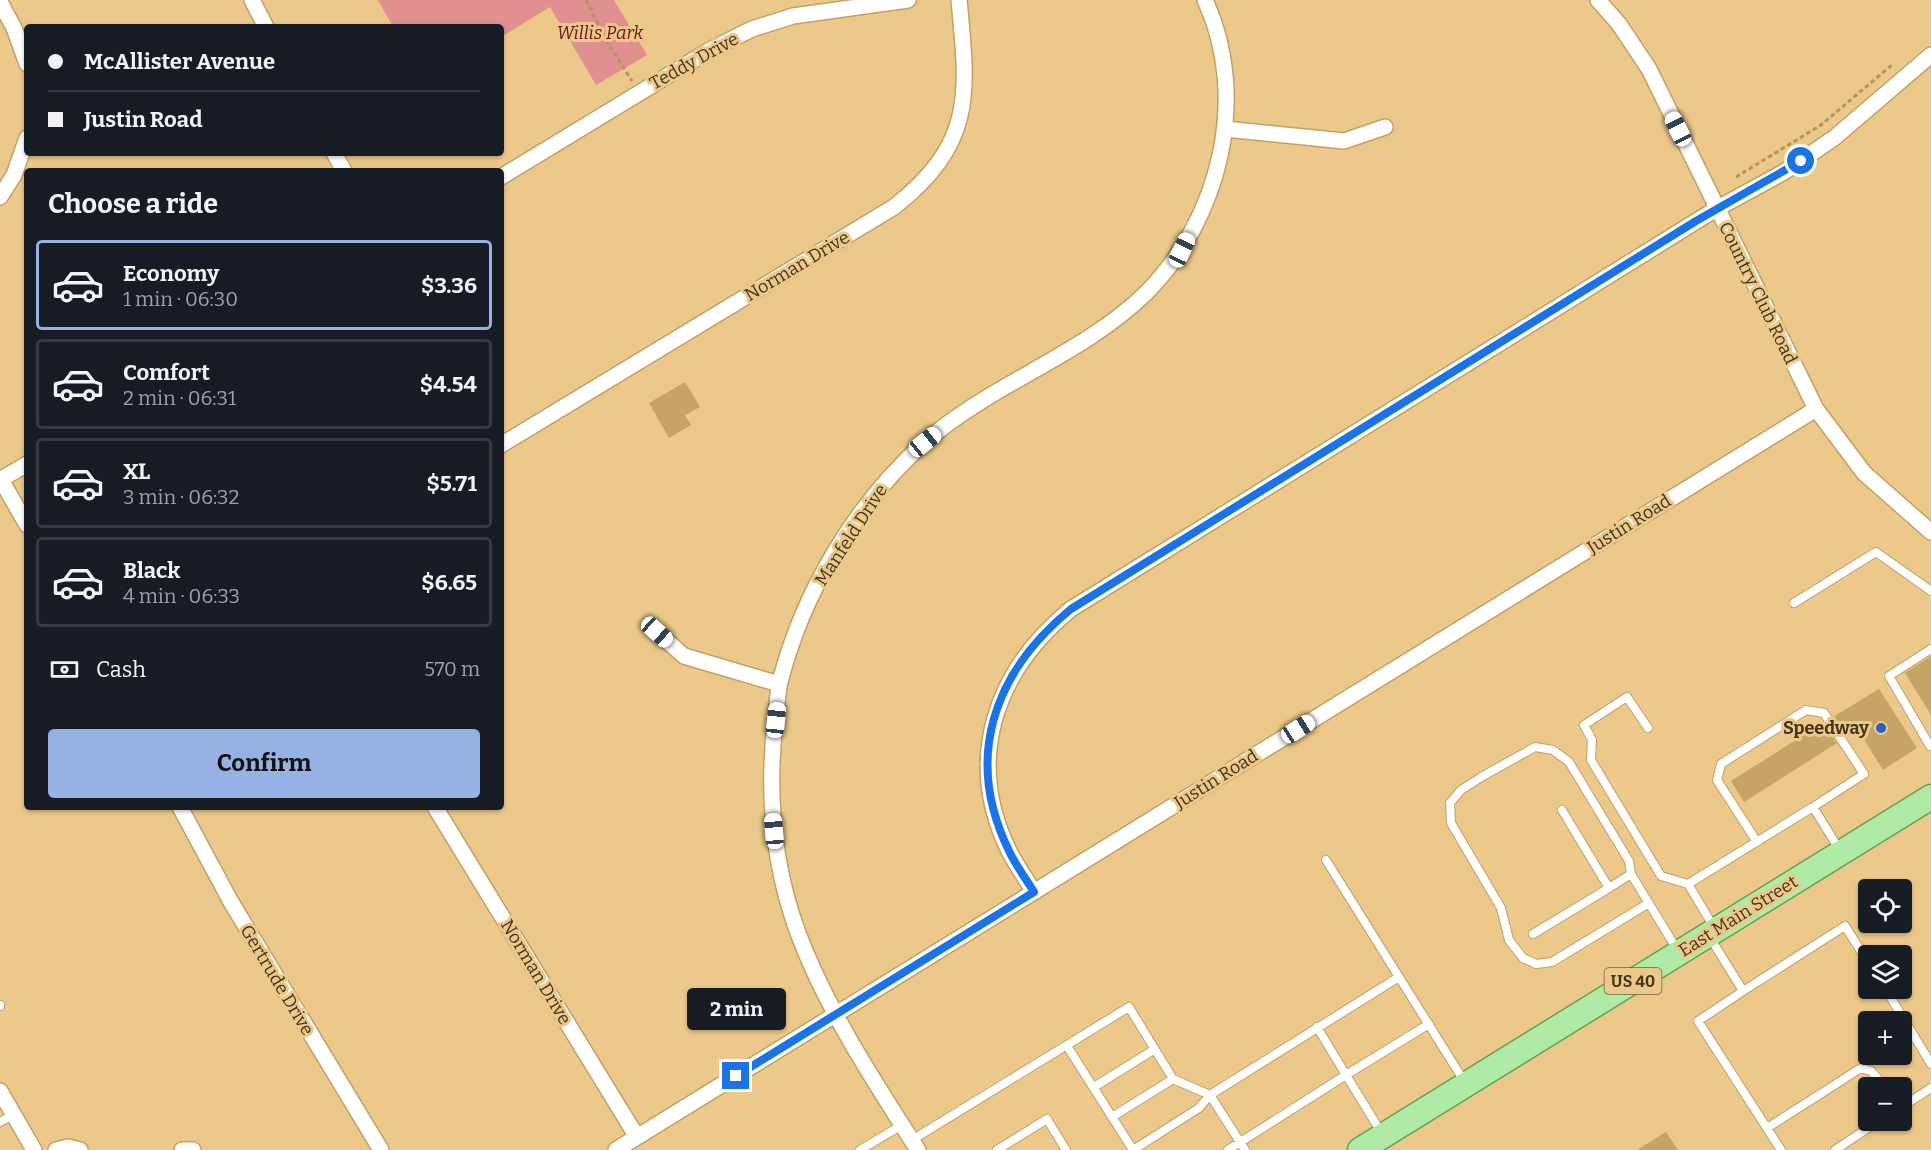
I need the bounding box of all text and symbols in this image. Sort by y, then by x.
park label: Willis Park [557,22,644,44]
street label: Teddy Drive [646,28,742,94]
text: McAllister Avenue [84,48,275,75]
text: Justin Road [84,106,202,133]
car [1662,109,1694,149]
route start [1787,147,1814,174]
text: Choose a ride [48,188,218,220]
street label: Country Club Road [1714,218,1802,368]
street label: Norman Drive [741,226,853,306]
car [1166,230,1198,270]
icon: car [51,258,105,312]
text: Economy [123,260,219,287]
text: $3.36 [421,272,477,299]
text: 1 min · 06:30 [123,287,238,311]
icon: car [51,357,105,411]
text: Comfort [123,359,210,386]
text: $4.54 [420,371,477,398]
text: 2 min · 06:31 [123,386,236,410]
car [905,424,945,460]
icon: car [51,456,105,510]
text: XL [123,458,150,485]
text: $5.71 [426,470,477,497]
street label: Manfeld Drive [810,480,892,590]
text: 3 min · 06:32 [123,485,239,509]
street label: Justin Road [1582,489,1675,559]
icon: car [51,555,105,609]
text: Black [123,557,180,584]
text: $6.65 [421,569,477,596]
text: 4 min · 06:33 [123,584,240,608]
car [638,613,676,651]
icon: cash [48,653,81,686]
text: Cash [96,656,146,683]
text: 570 m [424,657,480,681]
car [765,701,787,739]
car [1278,712,1318,746]
place label: Speedway [1783,717,1870,739]
marker: Speedway [1874,721,1888,735]
button: Confirm [48,729,480,798]
street label: Justin Road [1169,744,1262,814]
car [763,812,785,850]
street label: East Main Street [1674,870,1802,961]
map controls [1858,879,1912,1131]
button: locate [1858,879,1912,933]
street label: Norman Drive [496,916,576,1028]
street label: Gertrude Drive [235,921,319,1039]
button: layers [1858,945,1912,999]
road number: US 40 [1604,968,1662,994]
callout: 2 min [686,989,786,1031]
text: 2 min [710,997,763,1021]
button: + [1858,1011,1912,1065]
route end [722,1062,749,1089]
button: − [1858,1077,1912,1131]

